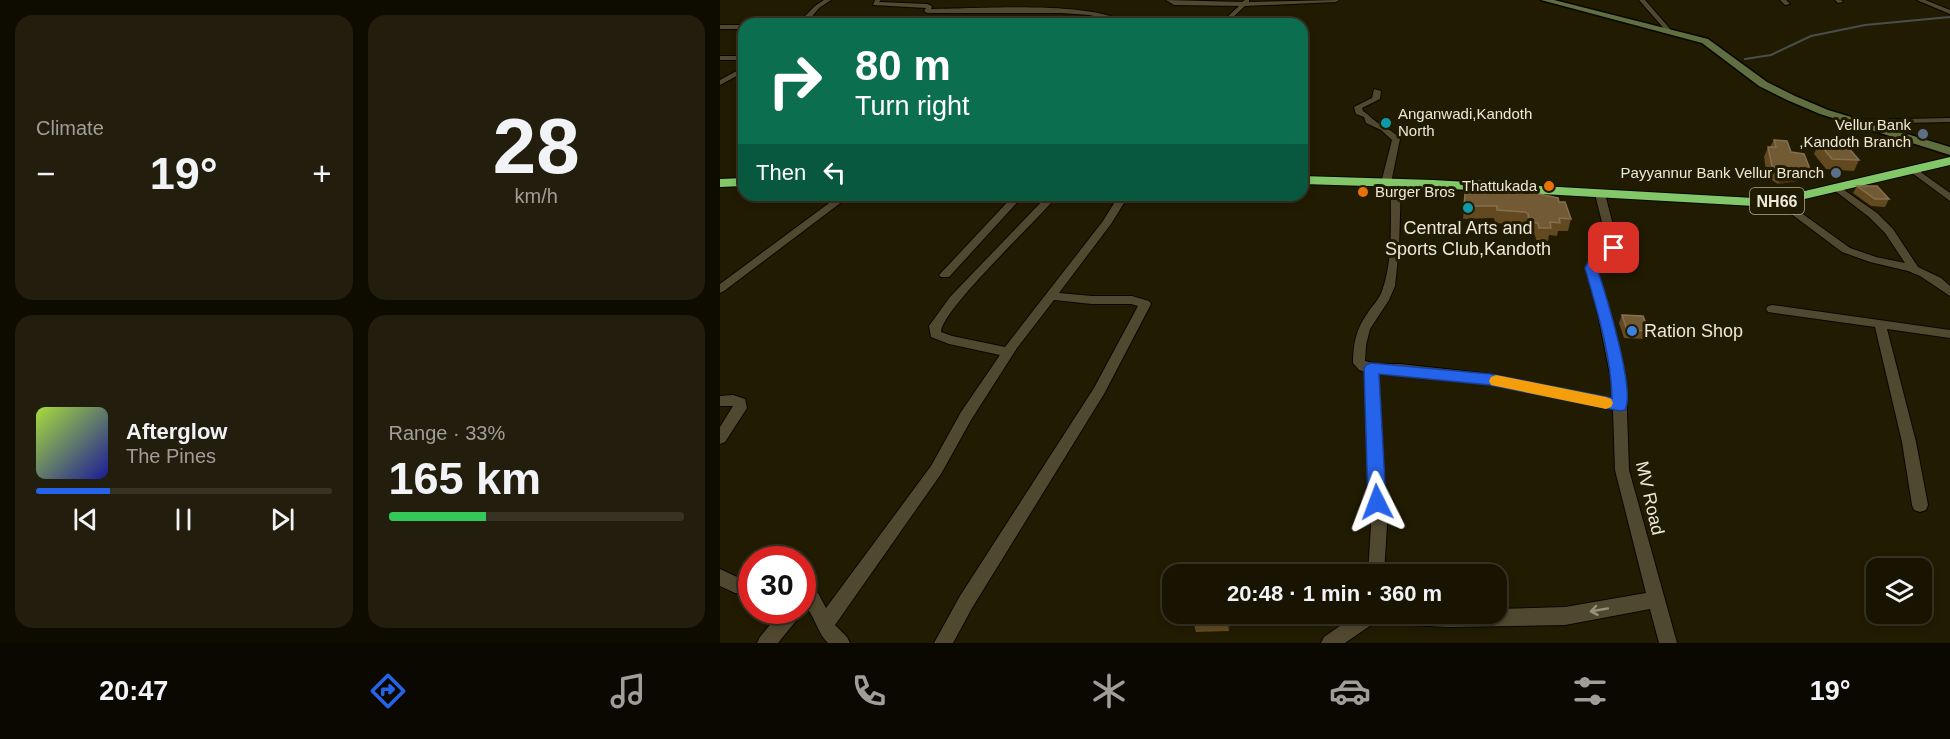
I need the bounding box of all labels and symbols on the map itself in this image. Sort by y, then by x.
place label: Anganwadi,Kandoth North [1398,105,1532,139]
marker: Anganwadi,Kandoth North [1379,116,1393,130]
place label: Vellur Bank ,Kandoth Branch [1799,116,1911,150]
marker: Vellur Bank ,Kandoth Branch [1916,127,1930,141]
place label: Payyannur Bank Vellur Branch [1621,164,1824,181]
marker: Payyannur Bank Vellur Branch [1829,166,1843,180]
place label: Thattukada [1462,177,1538,194]
marker: Thattukada [1542,179,1556,193]
place label: Burger Bros [1375,183,1455,200]
marker: Burger Bros [1356,185,1370,199]
road number: NH66 [1750,188,1804,214]
marker: Central Arts and Sports Club,Kandoth [1461,201,1475,215]
place label: Central Arts and Sports Club,Kandoth [1385,218,1551,259]
pin [1588,222,1639,273]
place label: Ration Shop [1644,321,1743,341]
marker: Ration Shop [1625,324,1639,338]
street label: MV Road [1632,459,1668,537]
position arrow [1345,470,1409,534]
speed limit sign: 30 [738,546,816,624]
one-way arrow [1589,605,1609,616]

